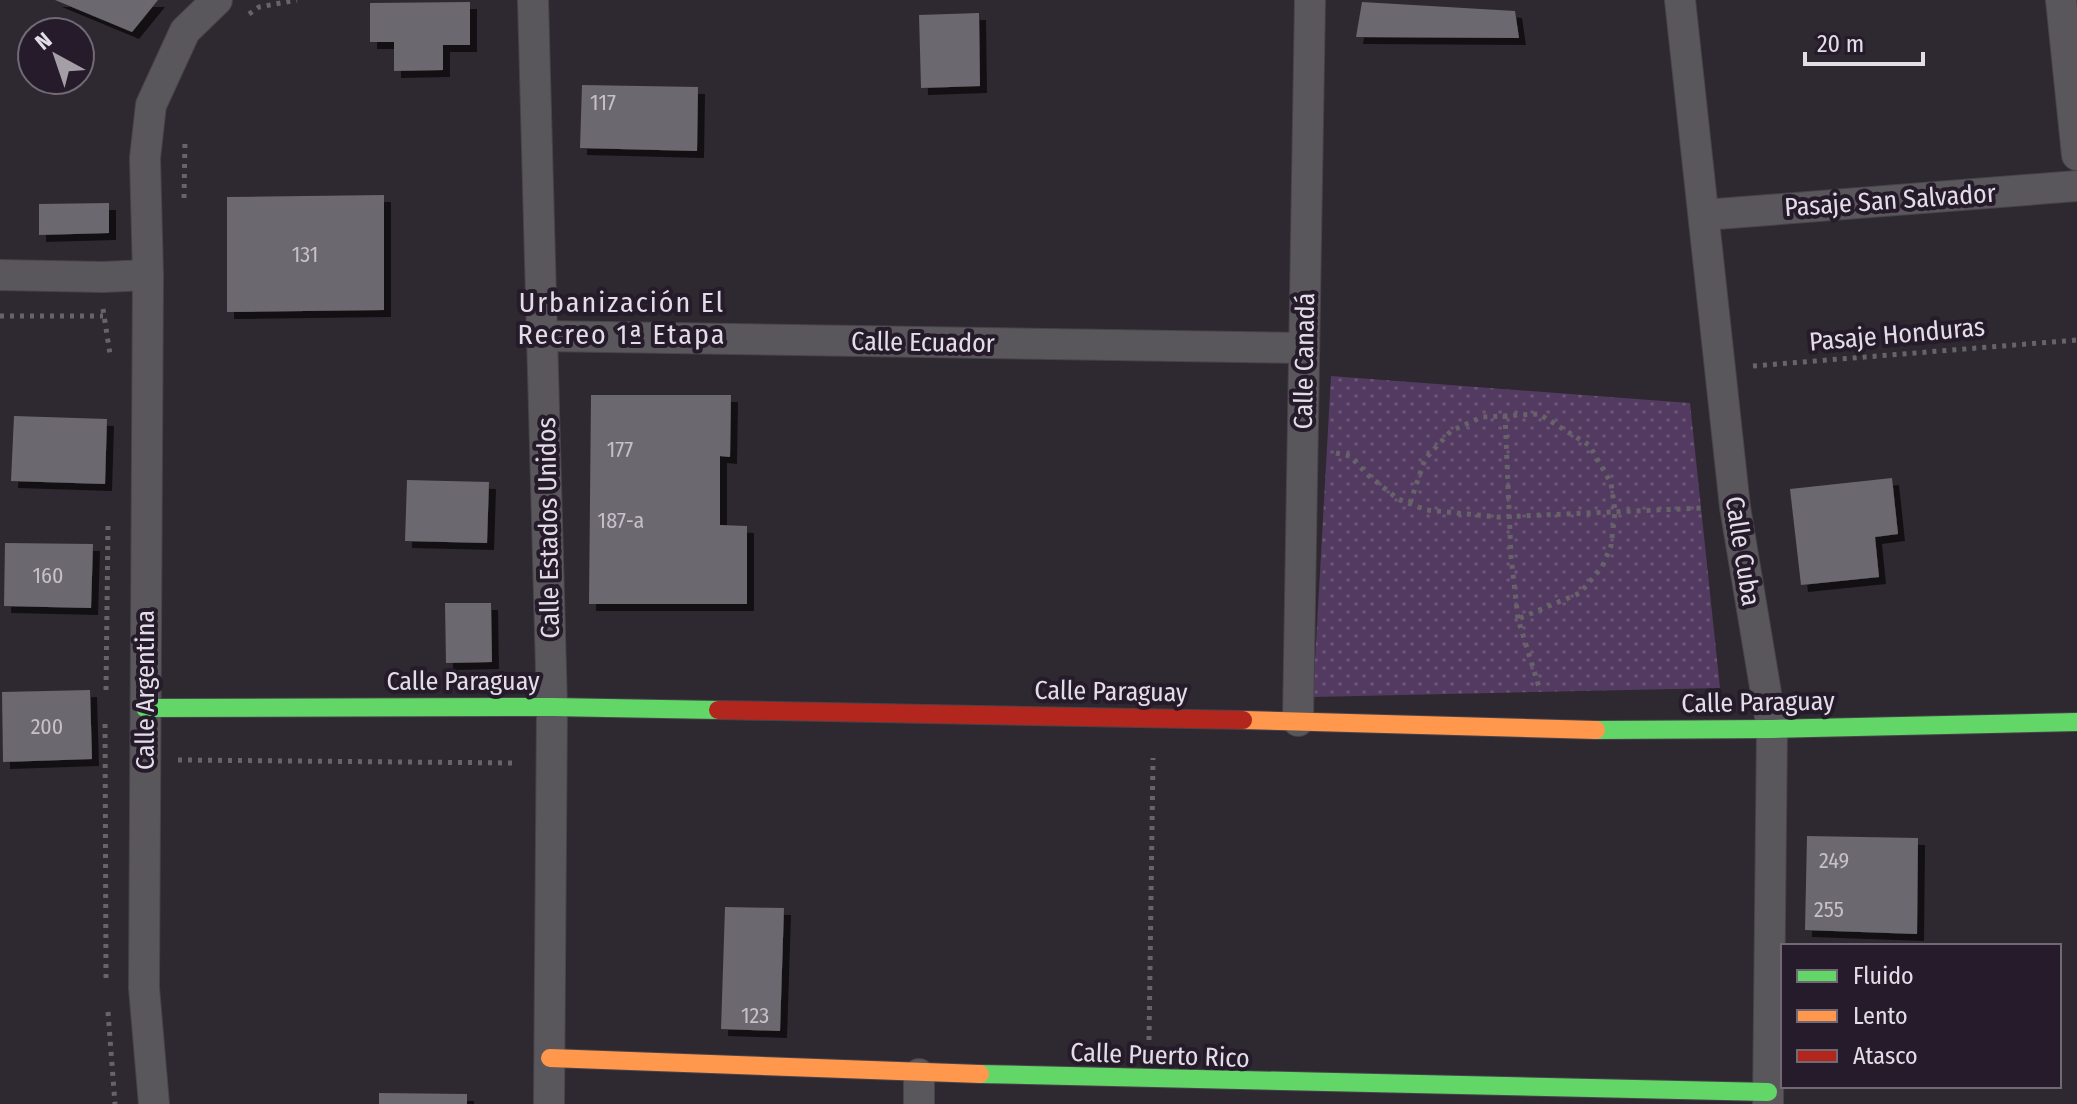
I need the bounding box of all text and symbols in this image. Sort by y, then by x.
north arrow [16,16,96,96]
scale bar [1805,16,1923,66]
text: N [30,26,57,56]
text: 20 m [1817,30,1864,58]
house number: 117 [590,89,616,116]
street label: Pasaje San Salvador [1783,178,1997,223]
house number: 131 [292,241,318,268]
district label: Urbanización El Recreo 1ª Etapa [518,286,726,351]
street label: Calle Canadá [1288,292,1321,430]
street label: Pasaje Honduras [1808,311,1986,358]
street label: Calle Ecuador [851,326,995,359]
street label: Calle Estados Unidos [531,417,566,639]
house number: 177 [607,436,633,463]
street label: Calle Cuba [1719,494,1766,608]
house number: 187-a [598,507,644,534]
house number: 160 [33,562,63,589]
street label: Calle Argentina [130,610,161,770]
street label: Calle Paraguay [386,666,540,697]
street label: Calle Paraguay [1034,675,1188,708]
street label: Calle Paraguay [1681,686,1835,719]
house number: 200 [31,713,63,740]
house number: 249 [1819,847,1849,874]
house number: 255 [1814,896,1844,923]
legend [1781,944,2061,1088]
text: Fluido [1853,962,1914,990]
house number: 123 [741,1002,769,1029]
text: Lento [1853,1002,1908,1030]
street label: Calle Puerto Rico [1070,1037,1250,1074]
text: Atasco [1853,1042,1918,1070]

